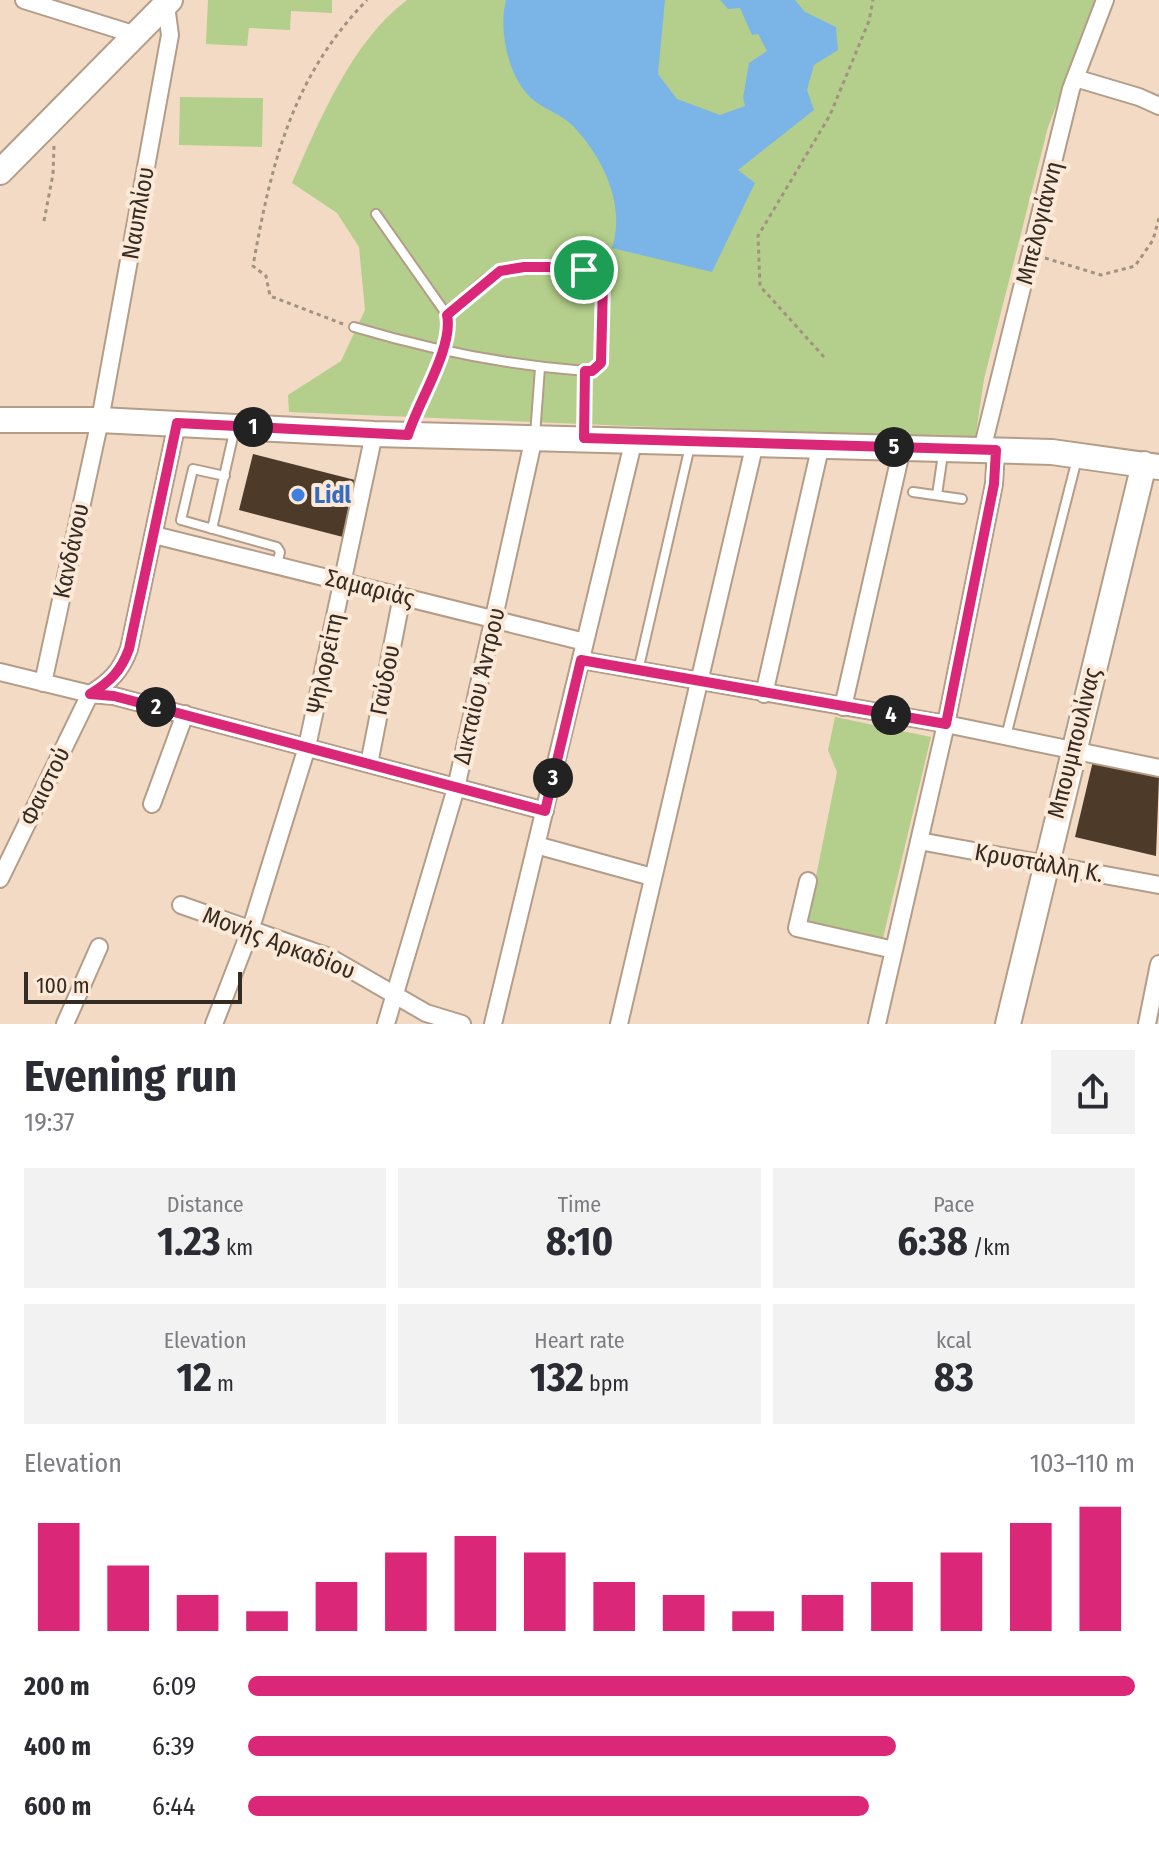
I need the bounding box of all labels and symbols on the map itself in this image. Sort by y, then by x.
street label: Μπελογιάννη [1010,158,1068,288]
street label: Ναυπλίου [116,165,160,261]
pin [550,236,618,304]
pin: 1 [233,407,273,447]
pin: 5 [874,427,914,467]
place label: Lidl [314,481,351,509]
marker: Lidl [289,486,307,504]
street label: Κανδάνου [47,501,95,601]
street label: Σαμαριάς [323,564,417,612]
street label: Δικταίου Άντρου [447,605,511,767]
street label: Ψηλορείτη [301,610,349,716]
street label: Γαύδου [364,642,406,718]
street label: Μπουμπουλίνας [1042,665,1106,821]
pin: 2 [136,687,176,727]
pin: 4 [871,695,911,735]
street label: Φαιστού [14,742,76,830]
pin: 3 [533,758,573,798]
street label: Κρυστάλλη Κ. [973,838,1105,888]
street label: Μονής Αρκαδίου [199,901,359,985]
scale bar [24,968,242,1004]

